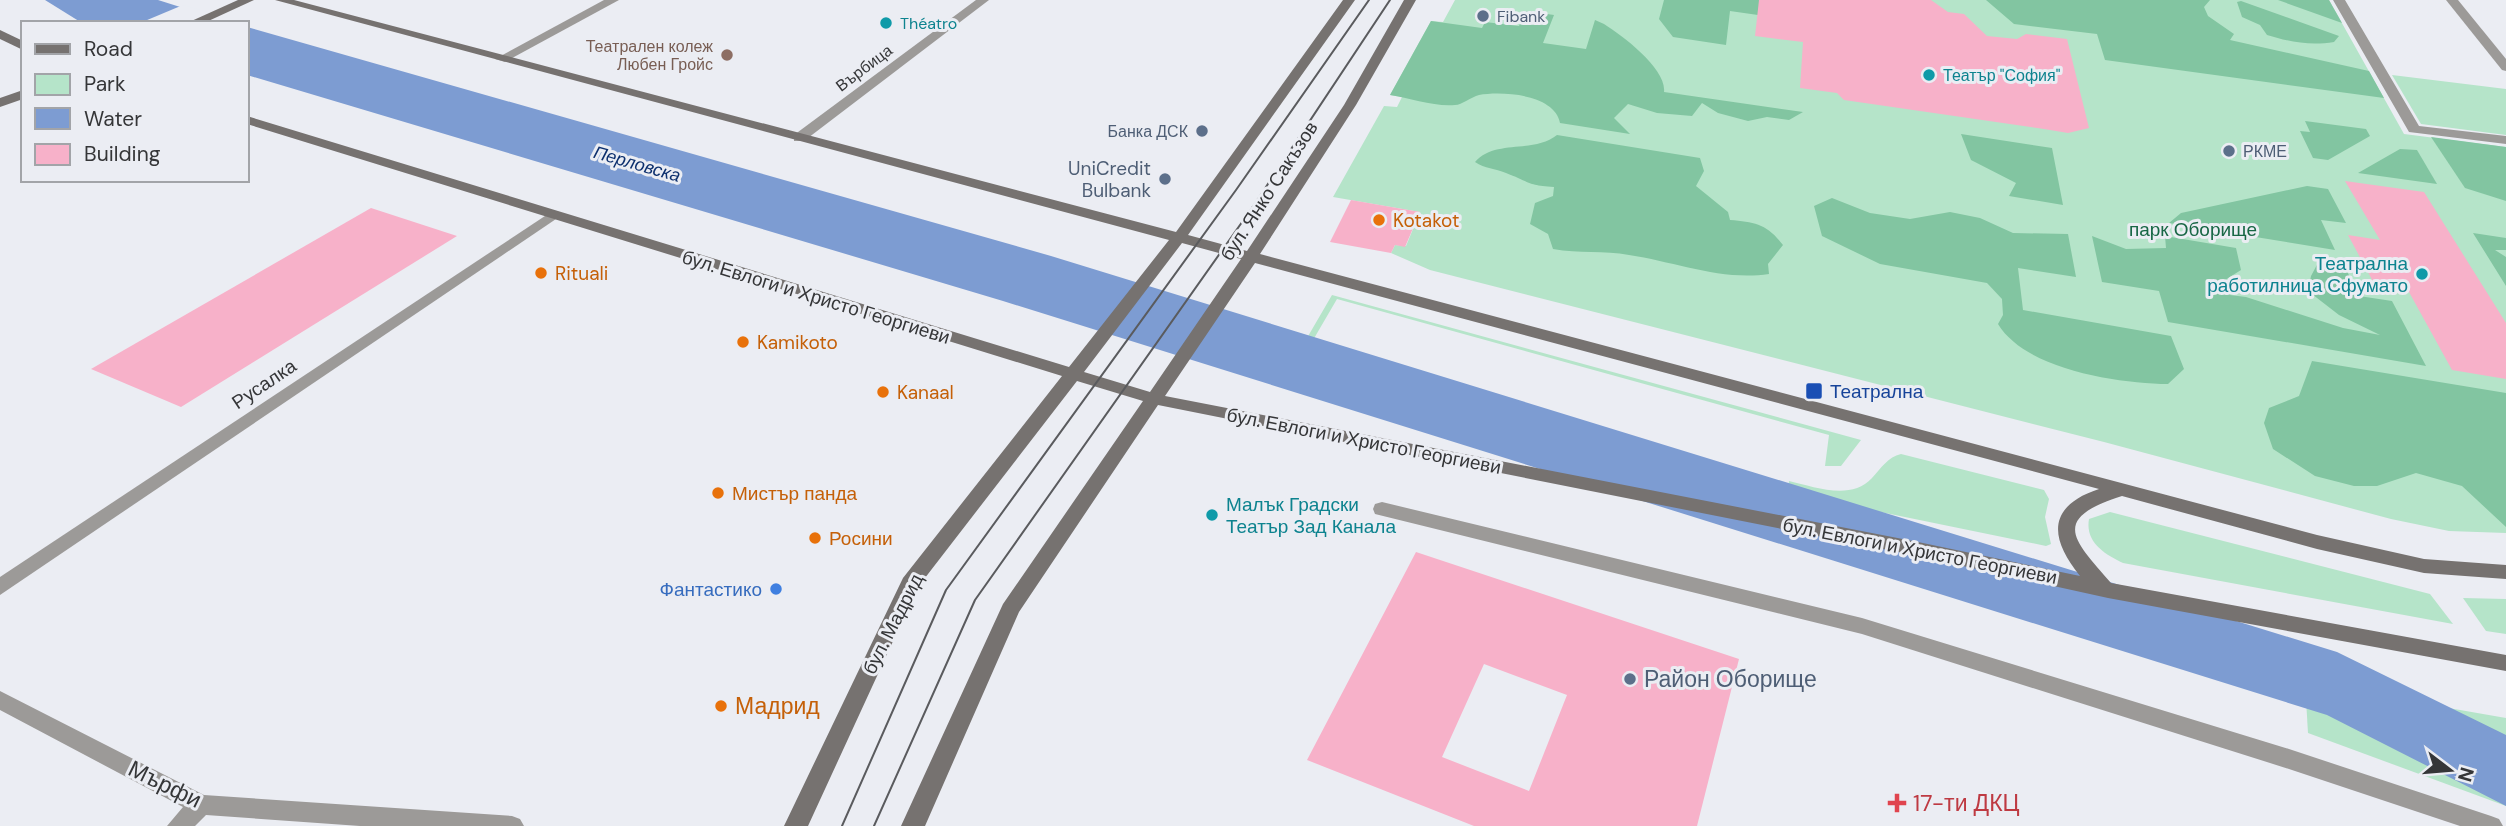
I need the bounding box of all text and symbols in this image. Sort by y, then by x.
place label: Fibank [1497,6,1545,27]
marker: Fibank [1475,8,1491,24]
place label: Théatro [900,13,957,34]
marker: Théatro [878,15,894,31]
legend [21,21,248,182]
text: Road [84,35,133,63]
place label: Театрален колеж Любен Гройс [586,36,713,75]
street label: Върбица [831,40,897,96]
marker: Театрален колеж Любен Гройс [719,47,735,63]
place label: Театър "София" [1943,65,2061,86]
marker: Театър "София" [1921,67,1937,83]
text: Park [84,70,126,98]
text: Water [84,105,142,133]
street label: бул. Янко Сакъзов [1214,116,1324,266]
place label: Банка ДСК [1108,121,1189,142]
marker: Банка ДСК [1194,123,1210,139]
text: Building [84,140,161,168]
water label: Перловска [591,140,683,188]
place label: РКМЕ [2243,141,2287,162]
marker: РКМЕ [2221,143,2237,159]
place label: UniCredit Bulbank [1068,156,1151,203]
marker: UniCredit Bulbank [1157,171,1173,187]
place label: Kotakot [1393,208,1459,233]
marker: Kotakot [1371,212,1387,228]
park label: парк Оборище [2129,217,2257,242]
street label: бул. Евлоги и Христо Георгиеви [679,244,953,350]
place label: Театрална работилница Сфумато [2207,251,2408,298]
place label: Rituali [555,261,608,286]
marker: Rituali [533,265,549,281]
marker: Театрална работилница Сфумато [2414,266,2430,282]
place label: Kamikoto [757,330,838,355]
marker: Kamikoto [735,334,751,350]
street label: Русалка [227,353,301,415]
place label: Театрална [1830,379,1924,404]
place label: Kanaal [897,380,954,405]
marker: Театрална [1804,381,1824,401]
marker: Kanaal [875,384,891,400]
street label: бул. Евлоги и Христо Георгиеви [1225,402,1503,480]
place label: Мистър панда [732,481,858,506]
marker: Мистър панда [710,485,726,501]
place label: Малък Градски Театър Зад Канала [1226,492,1396,539]
marker: Малък Градски Театър Зад Канала [1204,507,1220,523]
street label: бул. Евлоги и Христо Георгиеви [1781,512,2059,590]
place label: Росини [829,526,893,551]
marker: Росини [807,530,823,546]
street label: бул. Мадрид [857,570,929,678]
place label: Фантастико [660,577,762,602]
marker: Фантастико [768,581,784,597]
place label: Район Оборище [1644,664,1817,694]
marker: Район Оборище [1622,671,1638,687]
place label: Мадрид [735,691,820,721]
marker: Мадрид [713,698,729,714]
north arrow [2415,735,2485,805]
street label: Мърфи [123,753,207,815]
text: N [2452,764,2480,785]
place label: 17-ти ДКЦ [1913,788,2020,818]
marker: 17-ти ДКЦ [1887,793,1907,813]

